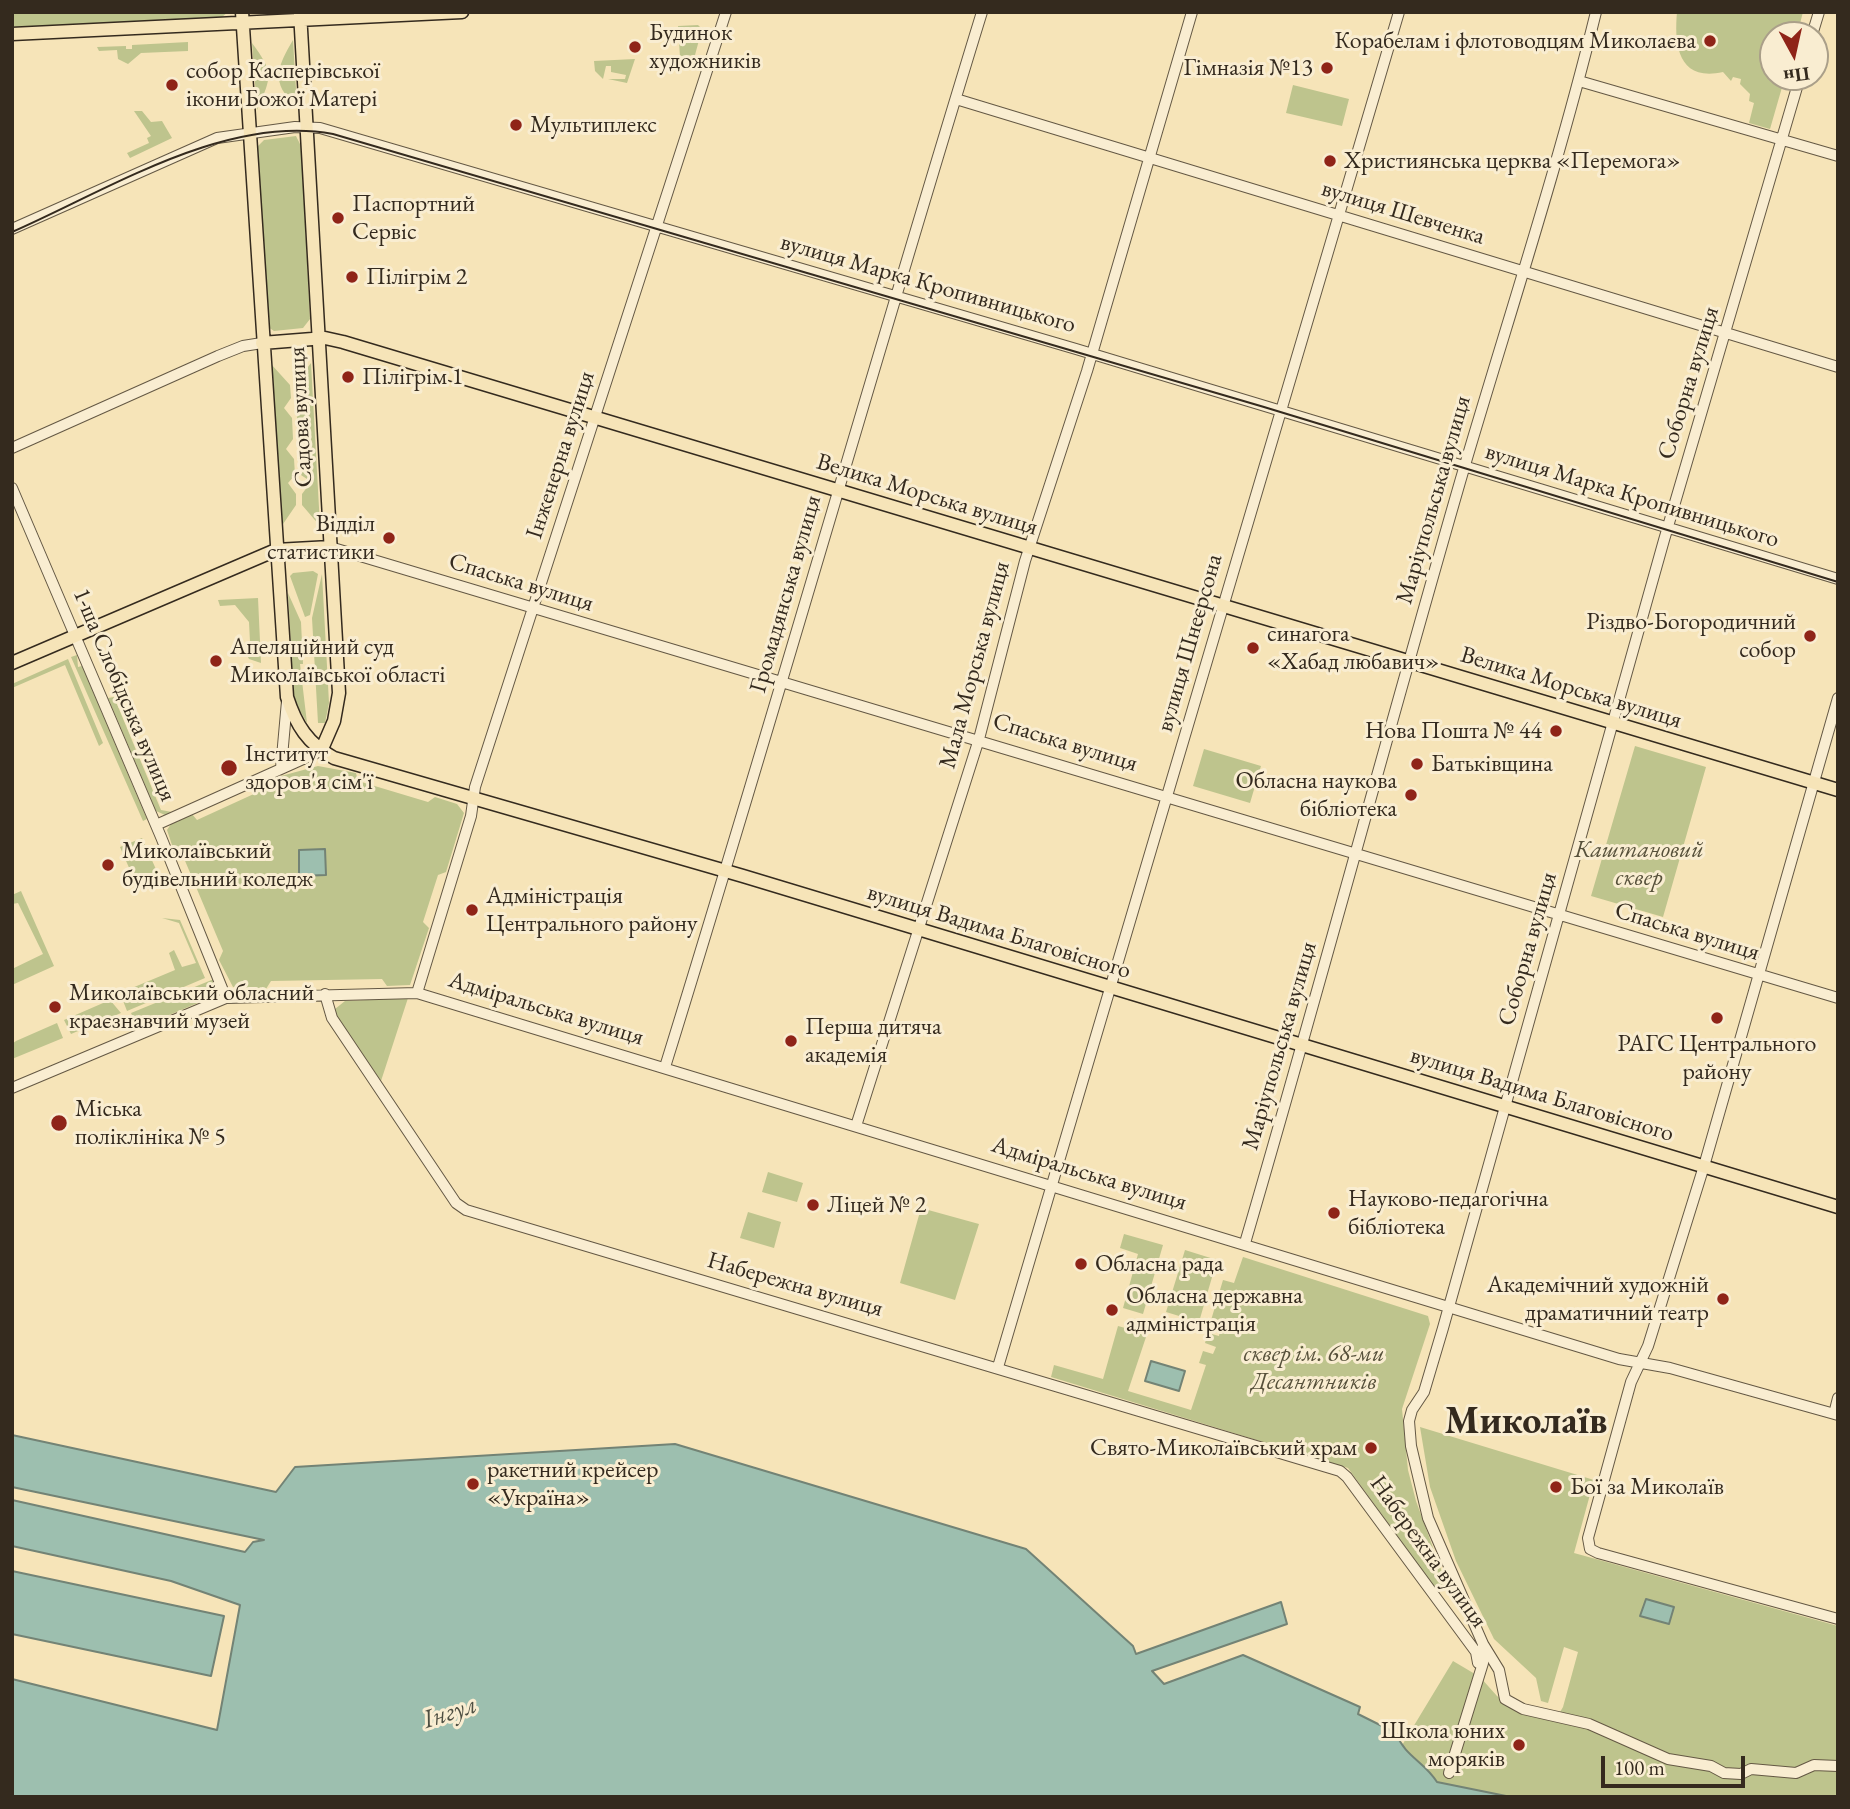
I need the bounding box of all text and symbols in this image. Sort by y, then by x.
place label: Будинок художників [649,19,761,75]
north arrow [1759,21,1829,91]
place label: Корабелам і флотоводцям Миколаєва [1334,27,1696,55]
marker: Корабелам і флотоводцям Миколаєва [1702,33,1718,49]
marker: Будинок художників [627,39,643,55]
place label: Гімназія №13 [1183,54,1313,82]
place label: собор Касперівської ікони Божої Матері [186,57,380,113]
marker: Гімназія №13 [1319,60,1335,76]
text: Пн [1782,61,1811,89]
marker: собор Касперівської ікони Божої Матері [164,77,180,93]
place label: Мультиплекс [530,111,657,139]
marker: Мультиплекс [508,117,524,133]
place label: Християнська церква «Перемога» [1344,147,1681,175]
marker: Християнська церква «Перемога» [1322,153,1338,169]
street label: вулиця Шевченка [1318,174,1488,252]
place label: Паспортний Сервіс [352,190,475,246]
marker: Паспортний Сервіс [330,210,346,226]
street label: вулиця Марка Кропивницького [777,228,1079,340]
place label: Пілігрім 2 [366,263,467,291]
marker: Пілігрім 2 [344,269,360,285]
street label: Соборна вулиця [1652,303,1726,463]
street label: Садова вулиця [283,346,319,488]
place label: Пілігрім 1 [362,363,463,391]
street label: Інженерна вулиця [520,368,602,542]
marker: Пілігрім 1 [340,369,356,385]
street label: Маріупольська вулиця [1390,393,1478,607]
street label: вулиця Марка Кропивницького [1482,438,1782,554]
street label: Велика Морська вулиця [813,448,1041,542]
street label: Громадянська вулиця [744,492,828,696]
place label: Відділ статистики [267,510,375,566]
marker: Відділ статистики [381,530,397,546]
street label: Спаська вулиця [445,547,597,619]
street label: вулиця Шнеєрсона [1151,551,1229,735]
street label: Мала Морська вулиця [933,558,1017,772]
street label: 1-ша Слобідська вулиця [66,584,182,806]
place label: Різдво-Богородичний собор [1586,608,1796,664]
place label: синагога «Хабад любавич» [1267,620,1439,676]
marker: Різдво-Богородичний собор [1802,628,1818,644]
place label: Апеляційний суд Миколаївської області [230,633,445,689]
marker: синагога «Хабад любавич» [1245,640,1261,656]
street label: Велика Морська вулиця [1457,641,1685,735]
marker: Апеляційний суд Миколаївської області [208,653,224,669]
street label: Спаська вулиця [989,707,1141,779]
place label: Нова Пошта № 44 [1365,717,1542,745]
marker: Нова Пошта № 44 [1548,723,1564,739]
place label: Інститут здоров'я сім'ї [245,740,373,796]
place label: Батьківщина [1431,750,1553,778]
marker: Батьківщина [1409,756,1425,772]
marker: Інститут здоров'я сім'ї [219,758,239,778]
place label: Обласна наукова бібліотека [1236,767,1397,823]
marker: Обласна наукова бібліотека [1403,787,1419,803]
park label: Каштановий сквер [1574,836,1704,892]
place label: Миколаївський будівельний коледж [122,837,313,893]
marker: Миколаївський будівельний коледж [100,857,116,873]
street label: Соборна вулиця [1492,869,1564,1029]
street label: вулиця Вадима Благовісного [864,878,1134,986]
place label: Адміністрація Центрального району [486,882,697,938]
street label: Спаська вулиця [1611,896,1763,968]
marker: Адміністрація Центрального району [464,902,480,918]
street label: Маріупольська вулиця [1236,939,1324,1153]
street label: Адміральська вулиця [445,966,647,1052]
place label: Миколаївський обласний краєзнавчий музей [69,979,314,1035]
marker: Миколаївський обласний краєзнавчий музей [47,999,63,1015]
marker: РАГС Центрального району [1709,1010,1725,1026]
place label: Перша дитяча академія [805,1013,942,1069]
place label: РАГС Центрального району [1617,1030,1817,1086]
marker: Перша дитяча академія [783,1033,799,1049]
street label: вулиця Вадима Благовісного [1407,1041,1677,1149]
place label: Міська поліклініка № 5 [75,1095,226,1151]
marker: Міська поліклініка № 5 [49,1113,69,1133]
street label: Адміральська вулиця [988,1131,1190,1217]
place label: Науково-педагогічна бібліотека [1348,1185,1548,1241]
place label: Ліцей № 2 [827,1191,926,1219]
marker: Ліцей № 2 [805,1197,821,1213]
marker: Науково-педагогічна бібліотека [1326,1205,1342,1221]
street label: Набережна вулиця [704,1246,886,1324]
place label: Обласна рада [1095,1250,1224,1278]
marker: Обласна рада [1073,1256,1089,1272]
place label: Академічний художній драматичний театр [1487,1271,1709,1327]
place label: Обласна державна адміністрація [1126,1282,1303,1338]
marker: Академічний художній драматичний театр [1715,1291,1731,1307]
marker: Обласна державна адміністрація [1104,1302,1120,1318]
park label: сквер ім. 68-ми Десантників [1244,1340,1384,1396]
district label: Миколаїв [1445,1400,1607,1446]
place label: Свято-Миколаївський храм [1090,1434,1357,1462]
marker: Свято-Миколаївський храм [1363,1440,1379,1456]
place label: ракетний крейсер «Україна» [487,1456,658,1512]
street label: Набережна вулиця [1363,1470,1493,1634]
place label: Бої за Миколаїв [1570,1473,1724,1501]
marker: ракетний крейсер «Україна» [465,1476,481,1492]
marker: Бої за Миколаїв [1548,1479,1564,1495]
water label: Інгул [419,1690,481,1736]
place label: Школа юних моряків [1381,1717,1505,1773]
marker: Школа юних моряків [1511,1737,1527,1753]
scale bar [1605,1742,1748,1786]
text: 100 m [1614,1754,1665,1781]

